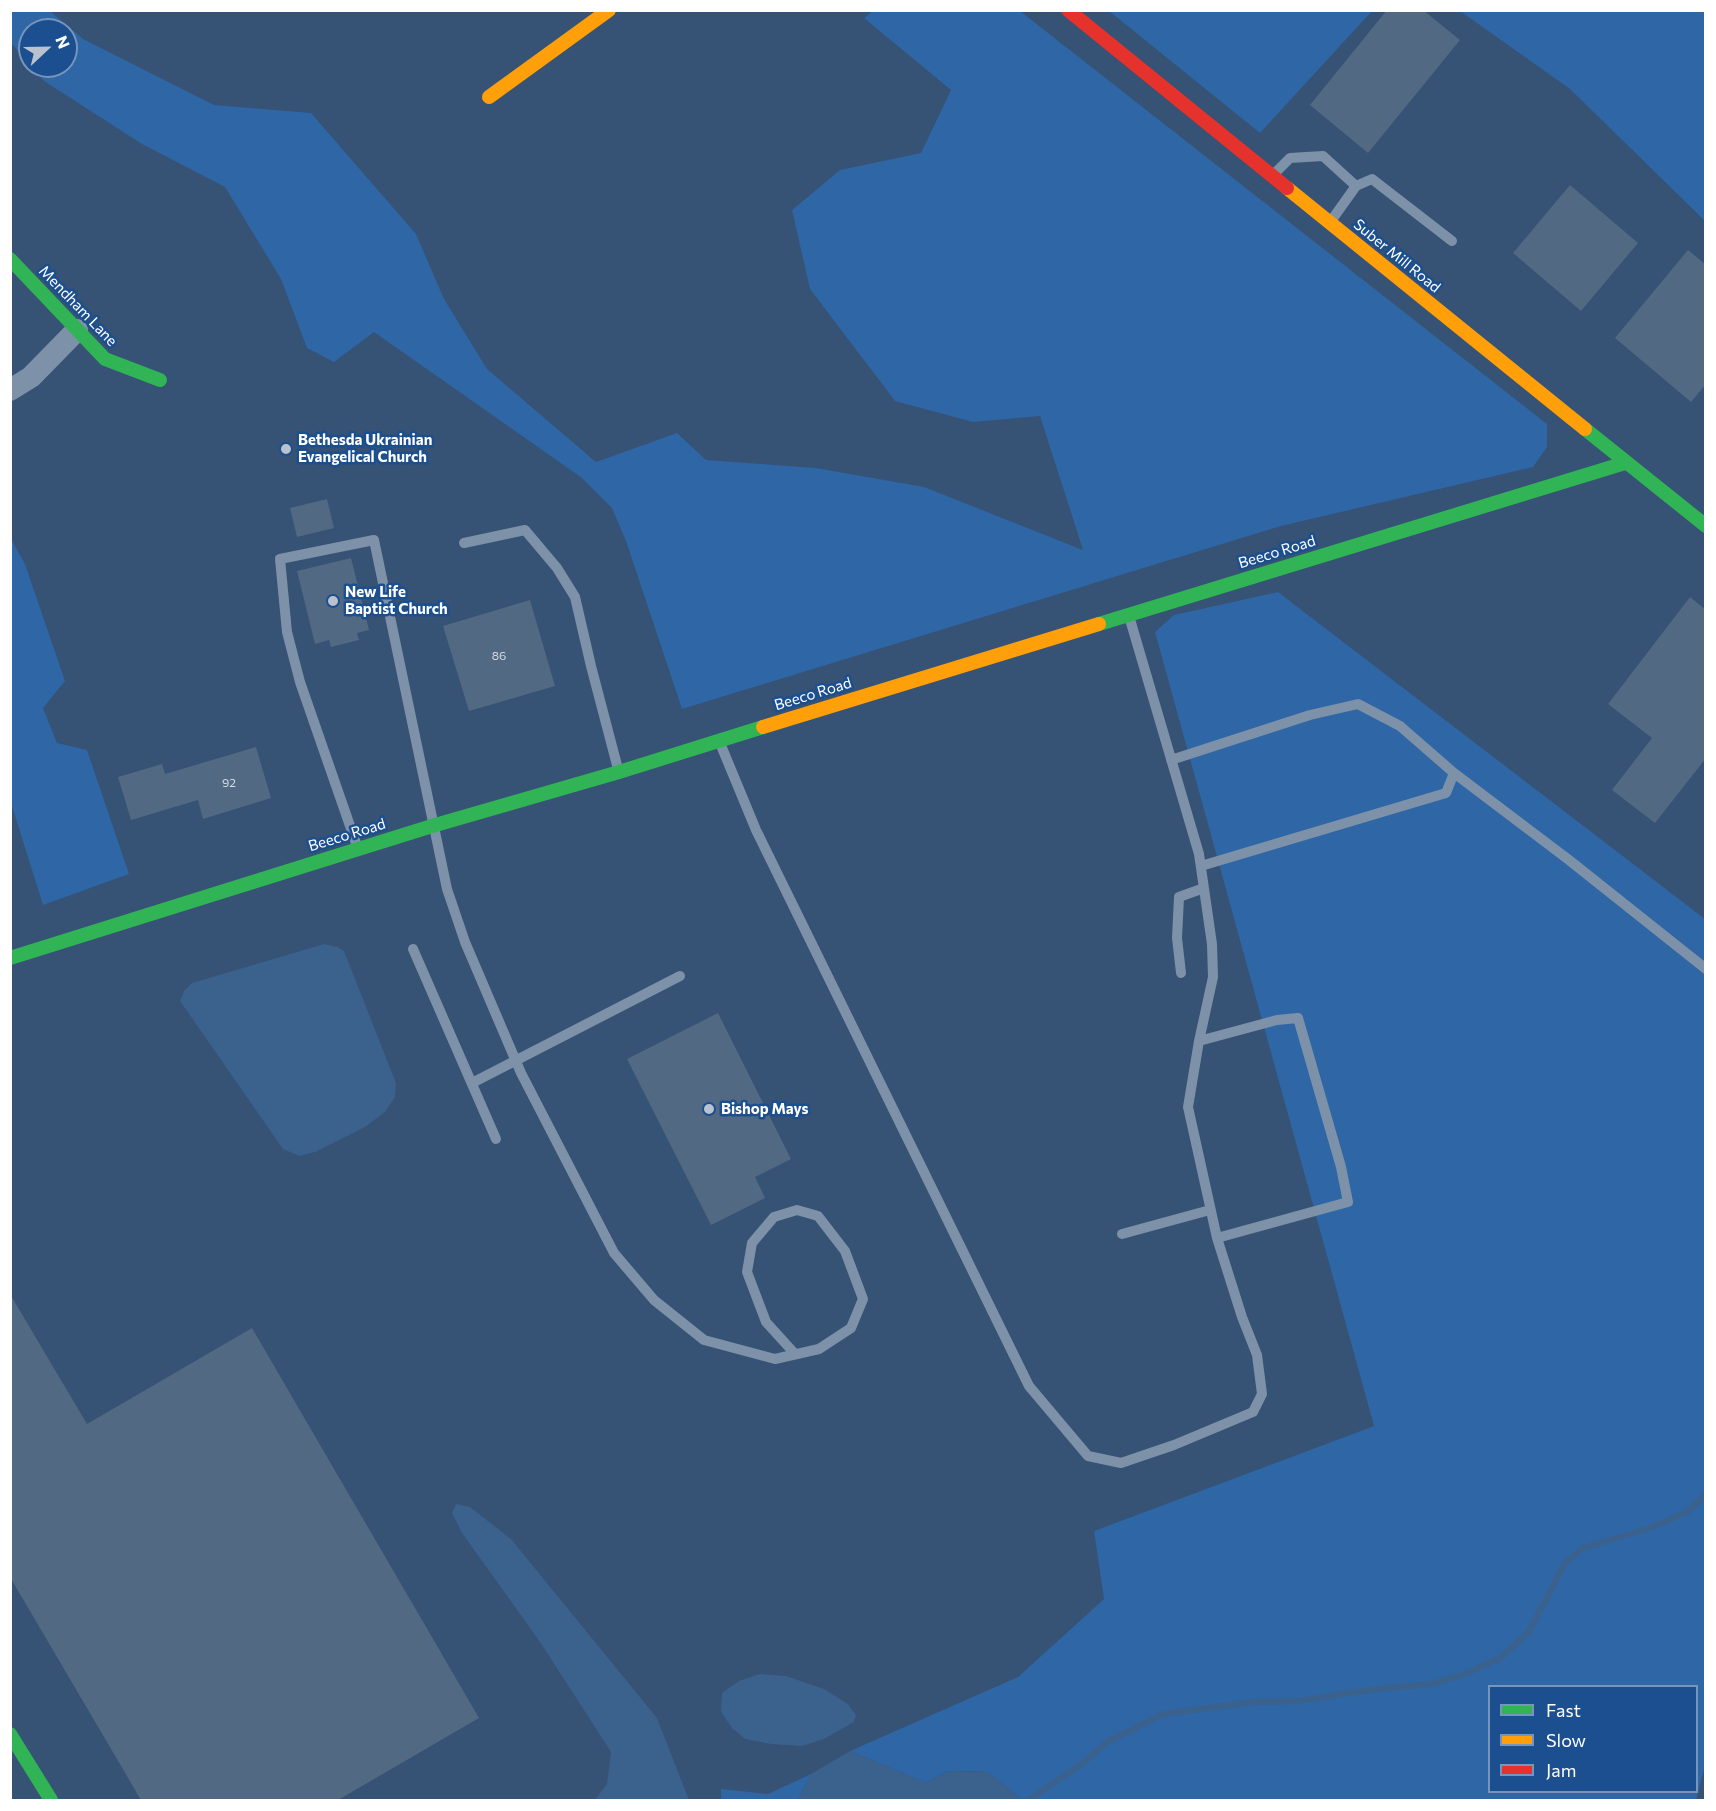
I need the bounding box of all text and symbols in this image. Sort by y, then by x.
north arrow [18,18,78,78]
text: N [52,33,74,51]
street label: Suber Mill Road [1350,215,1444,297]
street label: Mendham Lane [35,262,121,350]
place label: Bethesda Ukrainian Evangelical Church [298,431,432,466]
marker: Bethesda Ukrainian Evangelical Church [279,442,293,456]
street label: Beeco Road [1236,532,1318,572]
place label: New Life Baptist Church [345,583,448,618]
marker: New Life Baptist Church [326,594,340,608]
house number: 86 [492,649,506,663]
street label: Beeco Road [772,674,854,714]
house number: 92 [222,776,236,790]
street label: Beeco Road [306,815,388,855]
place label: Bishop Mays [721,1100,809,1118]
marker: Bishop Mays [702,1102,716,1116]
legend [1488,1685,1698,1793]
text: Fast [1546,1699,1581,1721]
text: Slow [1546,1729,1586,1751]
text: Jam [1546,1759,1576,1781]

